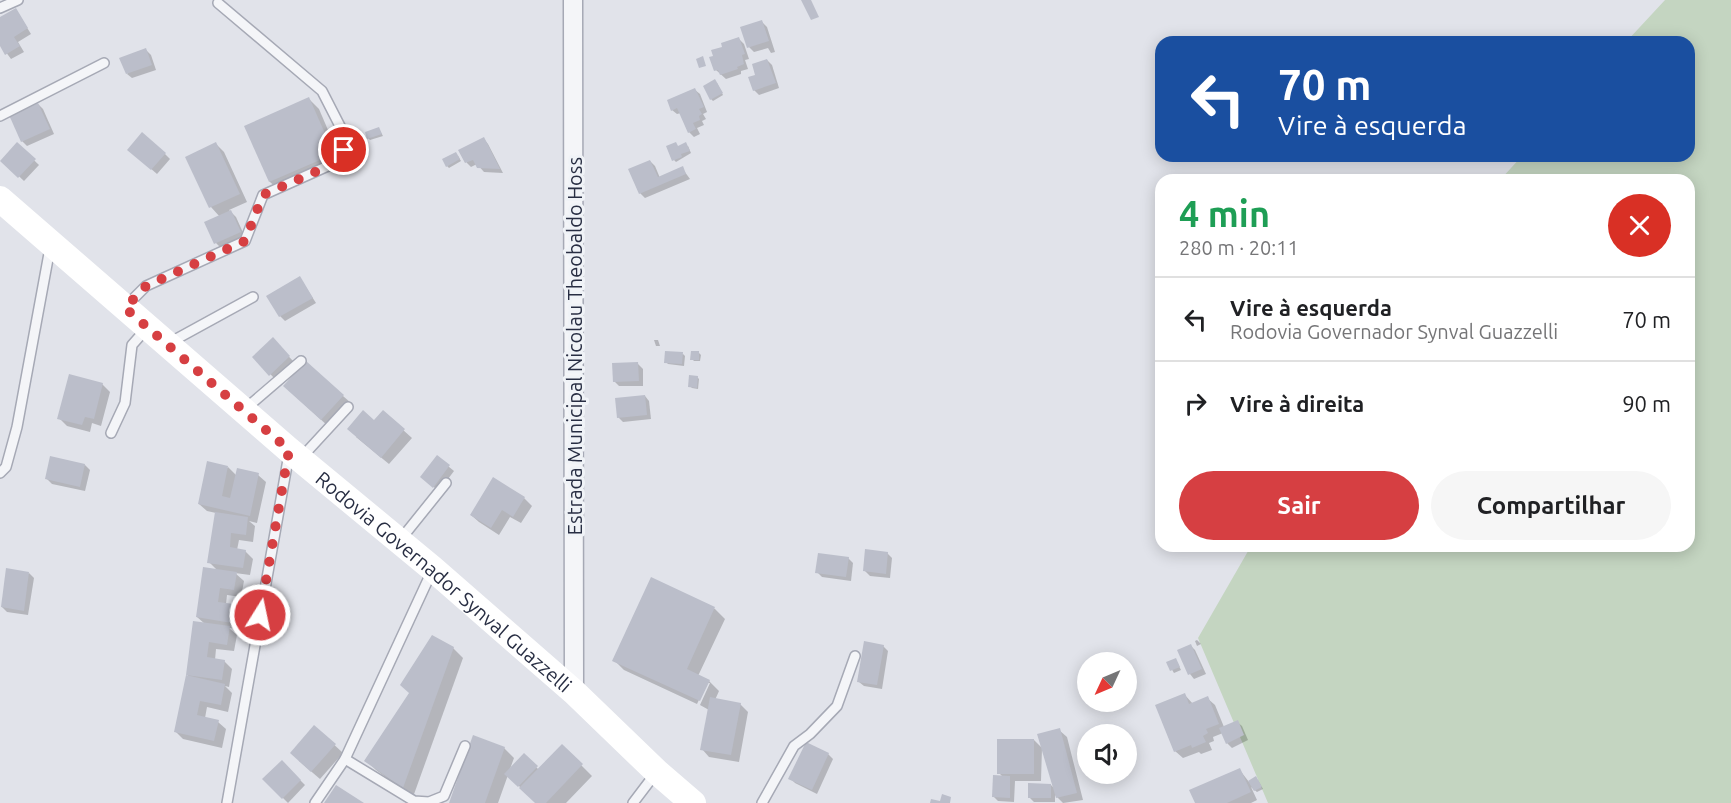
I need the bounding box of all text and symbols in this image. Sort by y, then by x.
icon: left [1179,60,1257,138]
text: 70 m [1278,61,1372,108]
text: Vire à esquerda [1278,110,1467,140]
pin [318,124,369,175]
icon: arrive [327,133,360,166]
street label: Estrada Municipal Nicolau Theobaldo Hoss [563,157,586,535]
text: 4 min [1179,193,1270,234]
button: close [1608,194,1671,257]
text: 280 m · 20:11 [1179,236,1299,259]
text: Vire à esquerda [1230,295,1392,320]
icon: left [1179,303,1212,336]
text: 70 m [1622,307,1671,332]
text: Rodovia Governador Synval Guazzelli [1230,320,1558,343]
icon: right [1179,387,1212,420]
text: Vire à direita [1230,391,1364,416]
text: 90 m [1622,391,1671,416]
street label: Rodovia Governador Synval Guazzelli [312,466,577,696]
button: Sair [1179,471,1419,540]
button: Compartilhar [1431,471,1671,540]
position arrow [228,583,292,647]
north arrow [1077,652,1137,712]
map controls [1077,652,1137,784]
button: sound [1077,724,1137,784]

